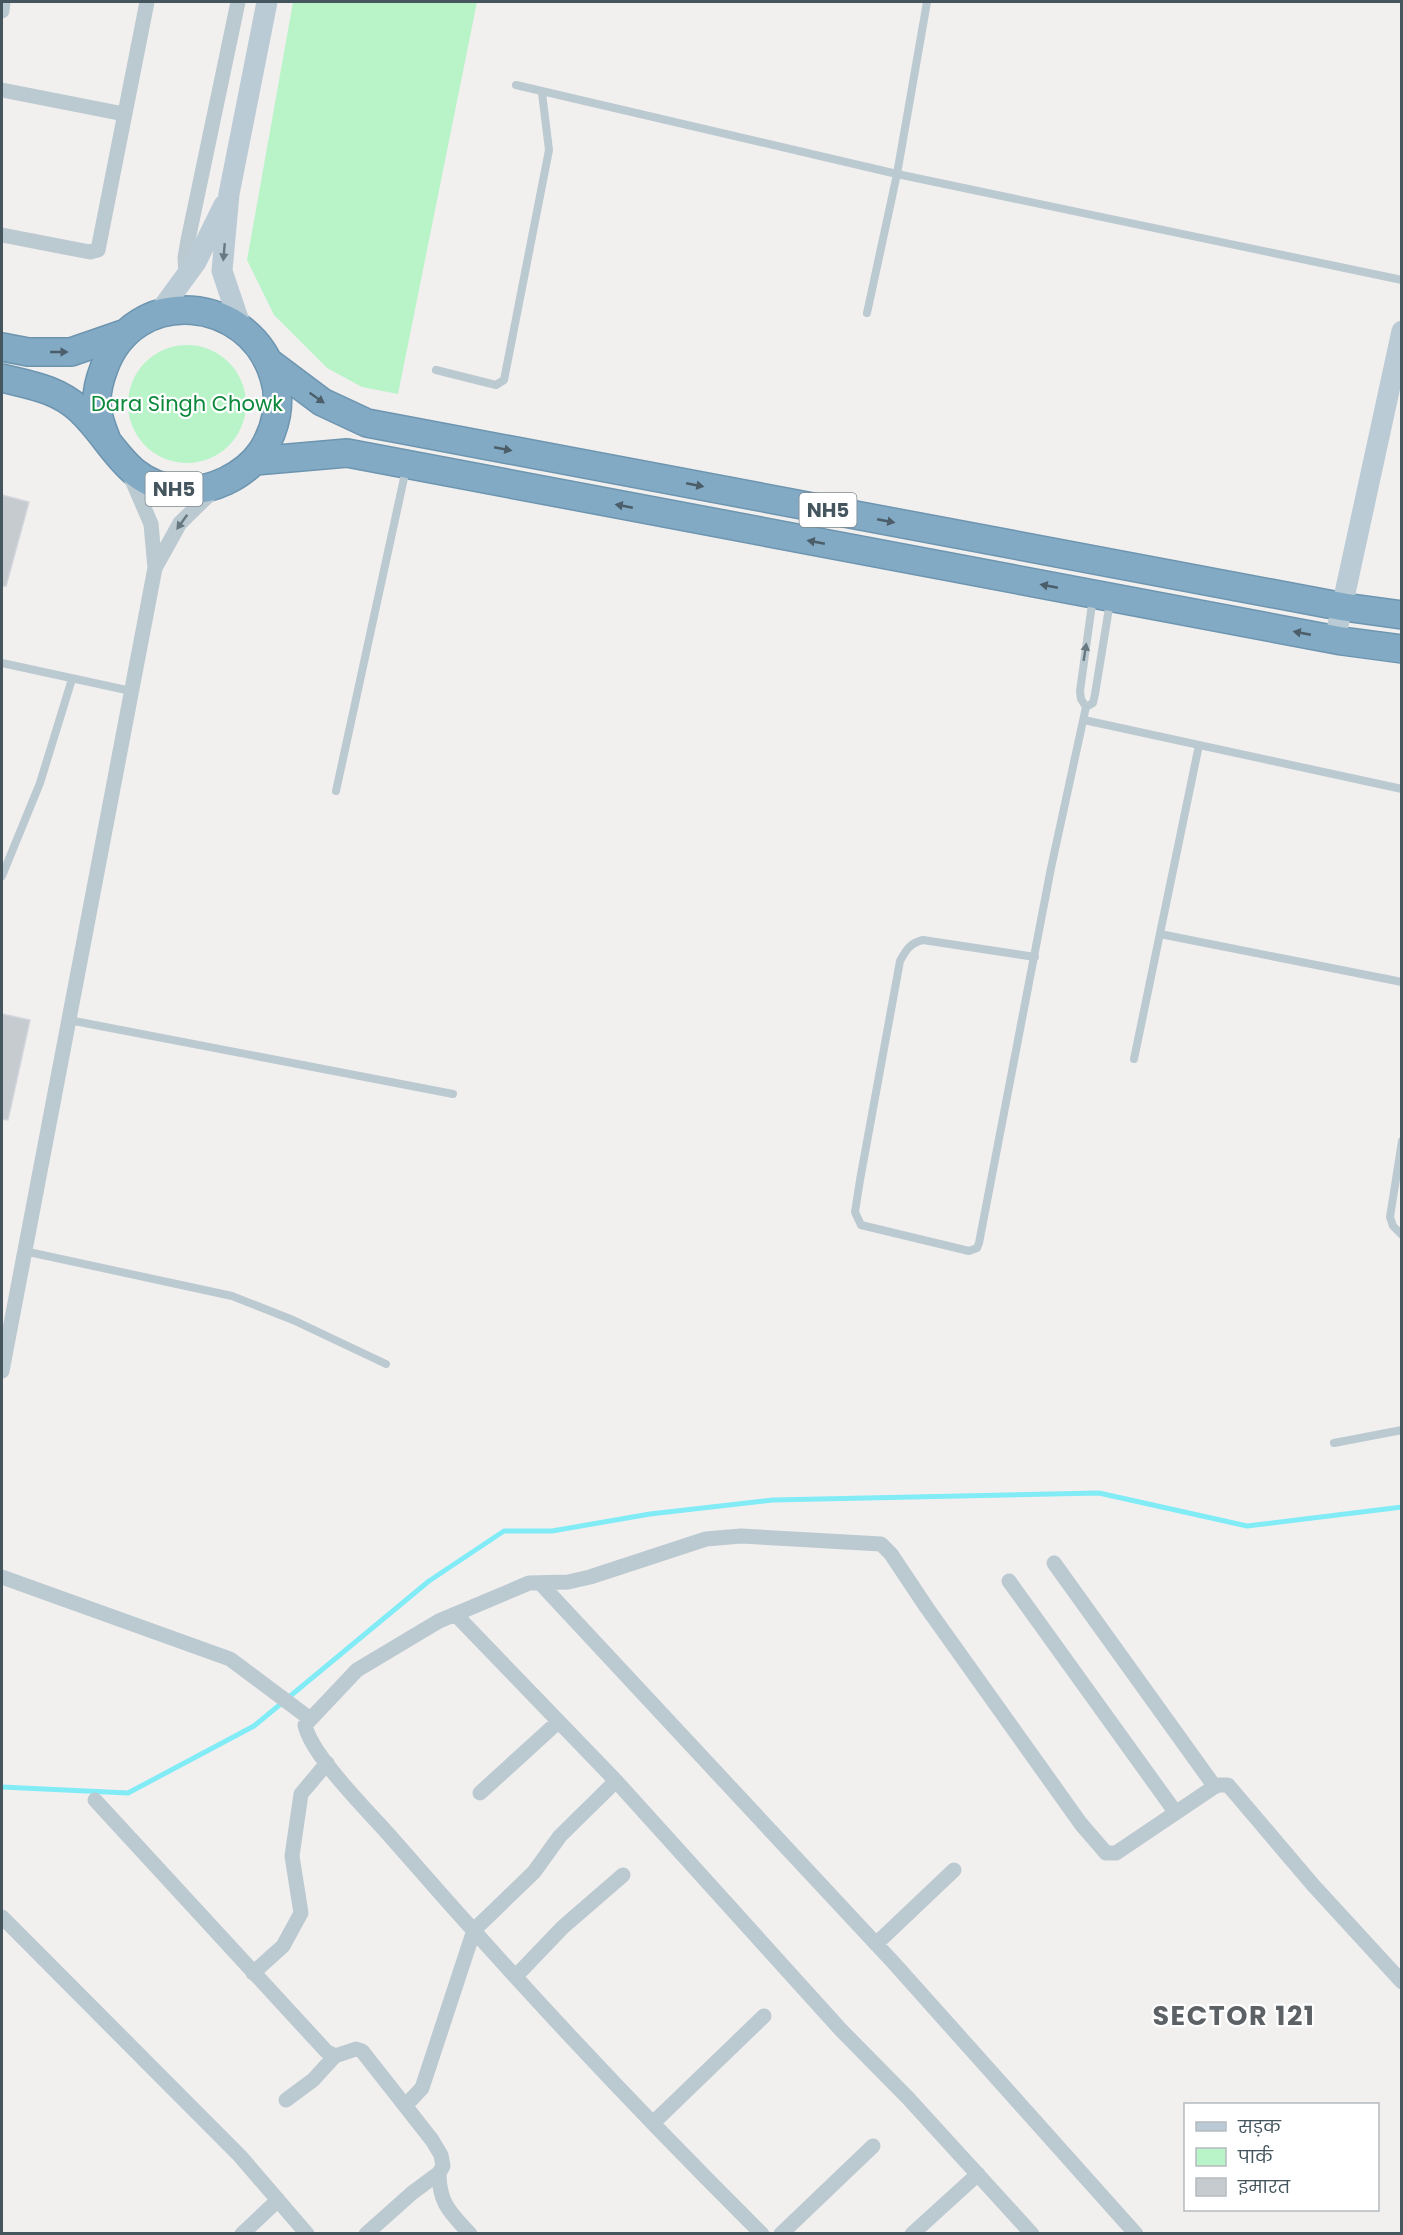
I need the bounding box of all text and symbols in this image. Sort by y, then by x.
one-way arrow [219,242,229,261]
one-way arrow [50,347,69,357]
park label: Dara Singh Chowk [91,389,283,418]
one-way arrow [308,392,324,404]
one-way arrow [494,444,513,453]
road number: NH5 [146,472,202,506]
one-way arrow [685,481,704,490]
road number: NH5 [800,493,856,527]
one-way arrow [614,501,633,510]
one-way arrow [176,513,188,529]
one-way arrow [877,517,896,526]
one-way arrow [806,537,825,546]
one-way arrow [1039,581,1058,590]
one-way arrow [1293,628,1312,637]
one-way arrow [1080,642,1089,661]
district label: SECTOR 121 [1152,1997,1316,2034]
legend [1184,2103,1379,2211]
text: सड़क [1237,2114,1282,2139]
text: पार्क [1237,2144,1274,2169]
text: इमारत [1237,2174,1291,2199]

